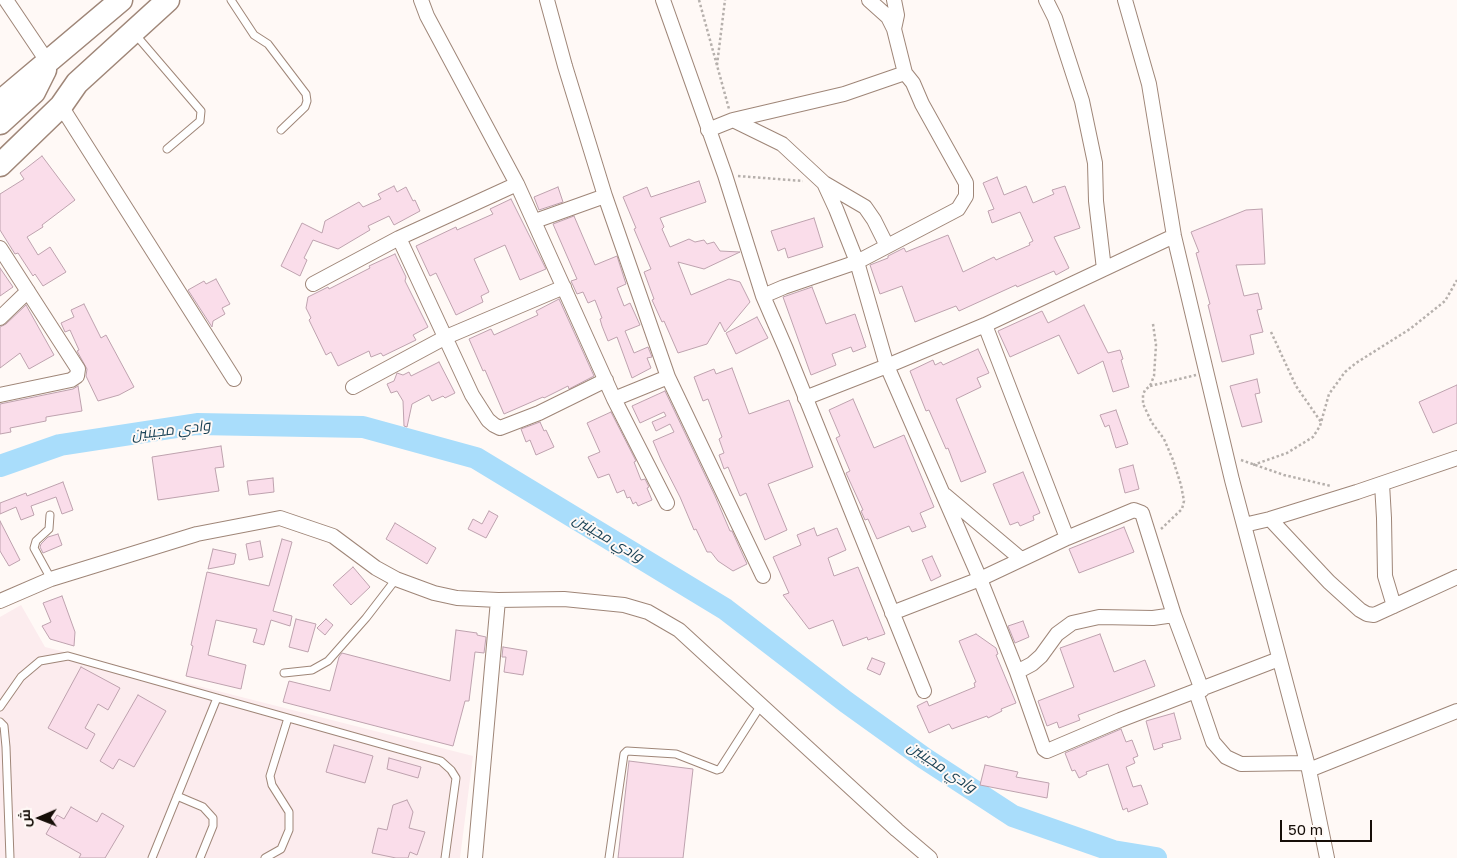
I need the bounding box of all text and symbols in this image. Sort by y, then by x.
water label: وادي مجينين [131,416,211,444]
water label: وادي مجينين [569,510,647,566]
water label: وادي مجينين [904,737,980,797]
north arrow [15,793,65,843]
text: ش [16,809,33,827]
scale bar [1282,810,1374,842]
text: 50 m [1288,820,1323,838]

